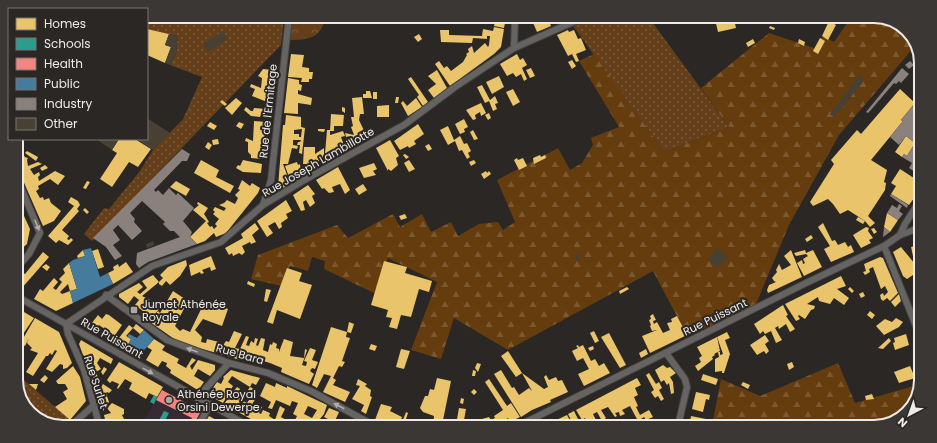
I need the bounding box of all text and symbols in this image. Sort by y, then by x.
legend [8,8,148,140]
text: Homes [44,15,86,32]
text: Schools [44,35,91,52]
text: Health [44,55,83,72]
street label: Rue de l'Ermitage [255,63,281,159]
text: Public [44,75,80,92]
text: Industry [44,95,93,112]
text: Other [44,115,78,132]
street label: Rue Joseph Lambillotte [259,123,377,201]
one-way arrow [34,219,40,230]
street label: Rue Puissant [680,295,750,339]
place label: Jumet Athénée Royale [142,296,226,325]
marker: Jumet Athénée Royale [129,305,139,315]
street label: Rue Puissant [78,314,146,362]
street label: Rue Bara [214,340,266,368]
one-way arrow [185,346,197,352]
street label: Rue Surlet [80,354,112,410]
one-way arrow [142,367,154,374]
place label: Athénée Royal Orsini Dewerpe [177,386,260,415]
marker: Athénée Royal Orsini Dewerpe [164,395,174,405]
north arrow [889,395,929,435]
one-way arrow [333,403,345,410]
text: N [894,414,911,431]

